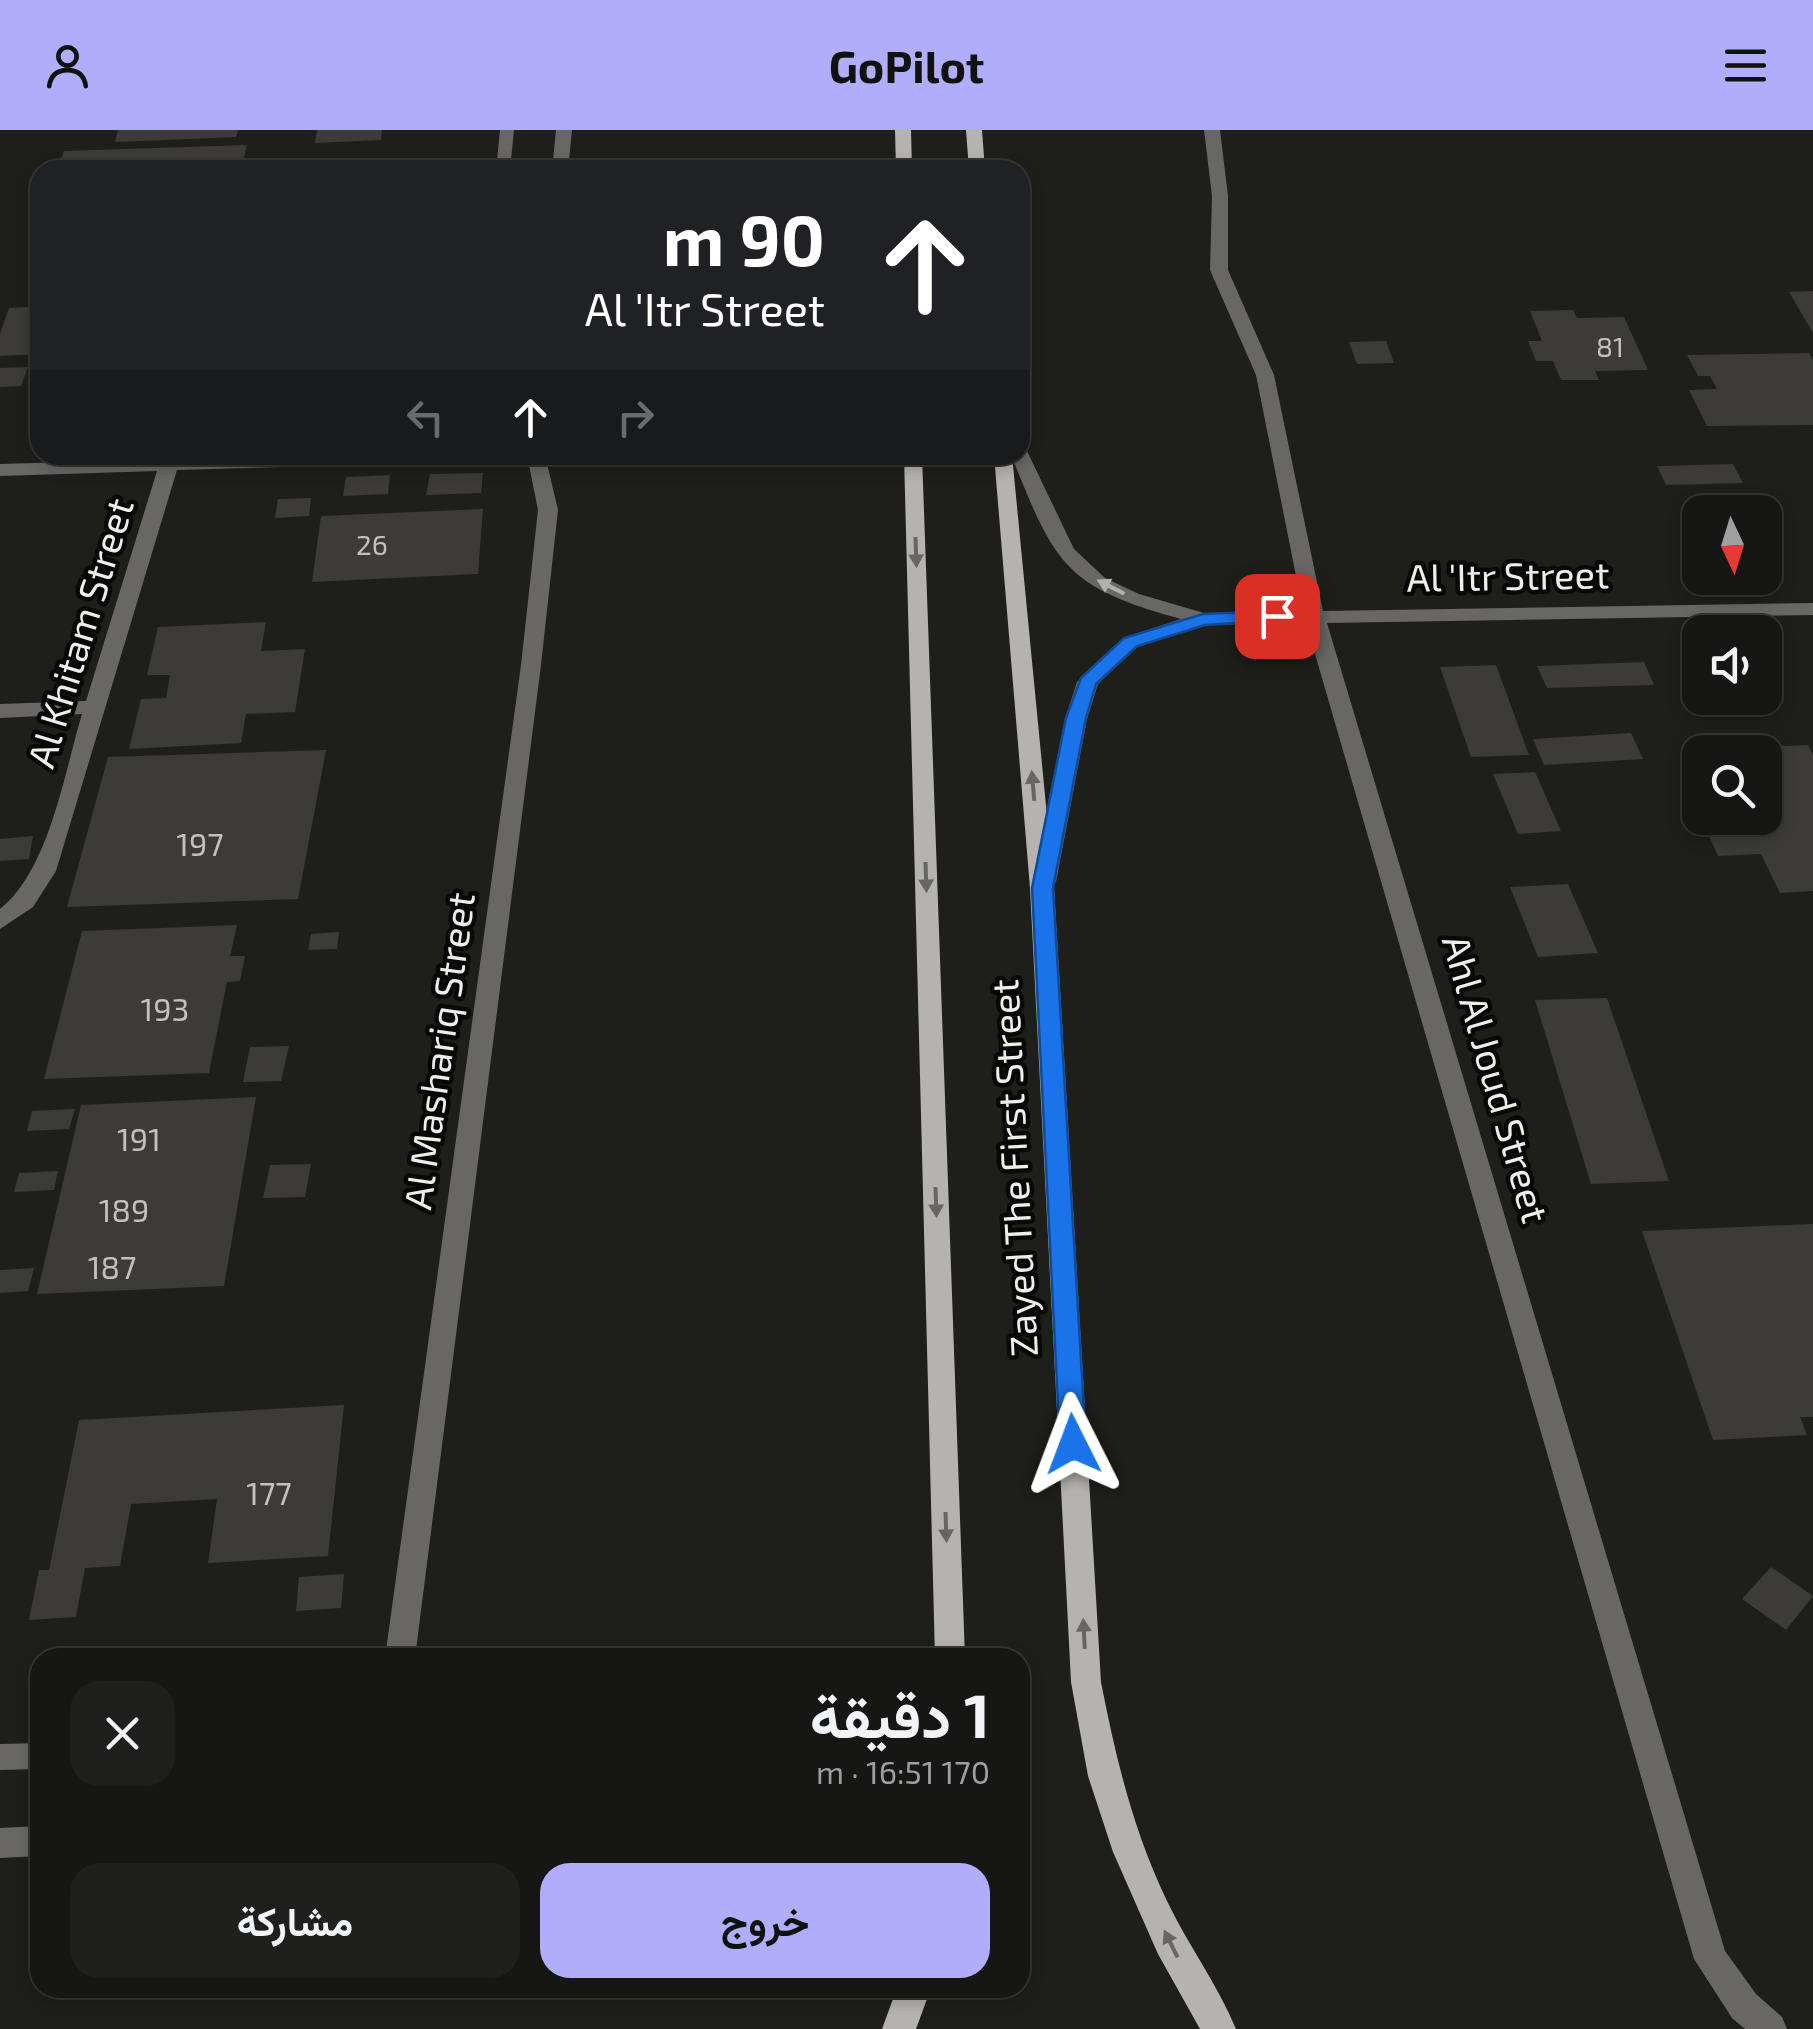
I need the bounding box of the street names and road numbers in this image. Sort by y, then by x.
street label: Al Khitam Street [16,492,142,773]
street label: Al 'Itr Street [1406,550,1610,600]
street label: Al Mashariq Street [393,889,483,1212]
street label: Ahl Al Joud Street [1434,929,1560,1228]
street label: Zayed The First Street [980,978,1046,1358]

